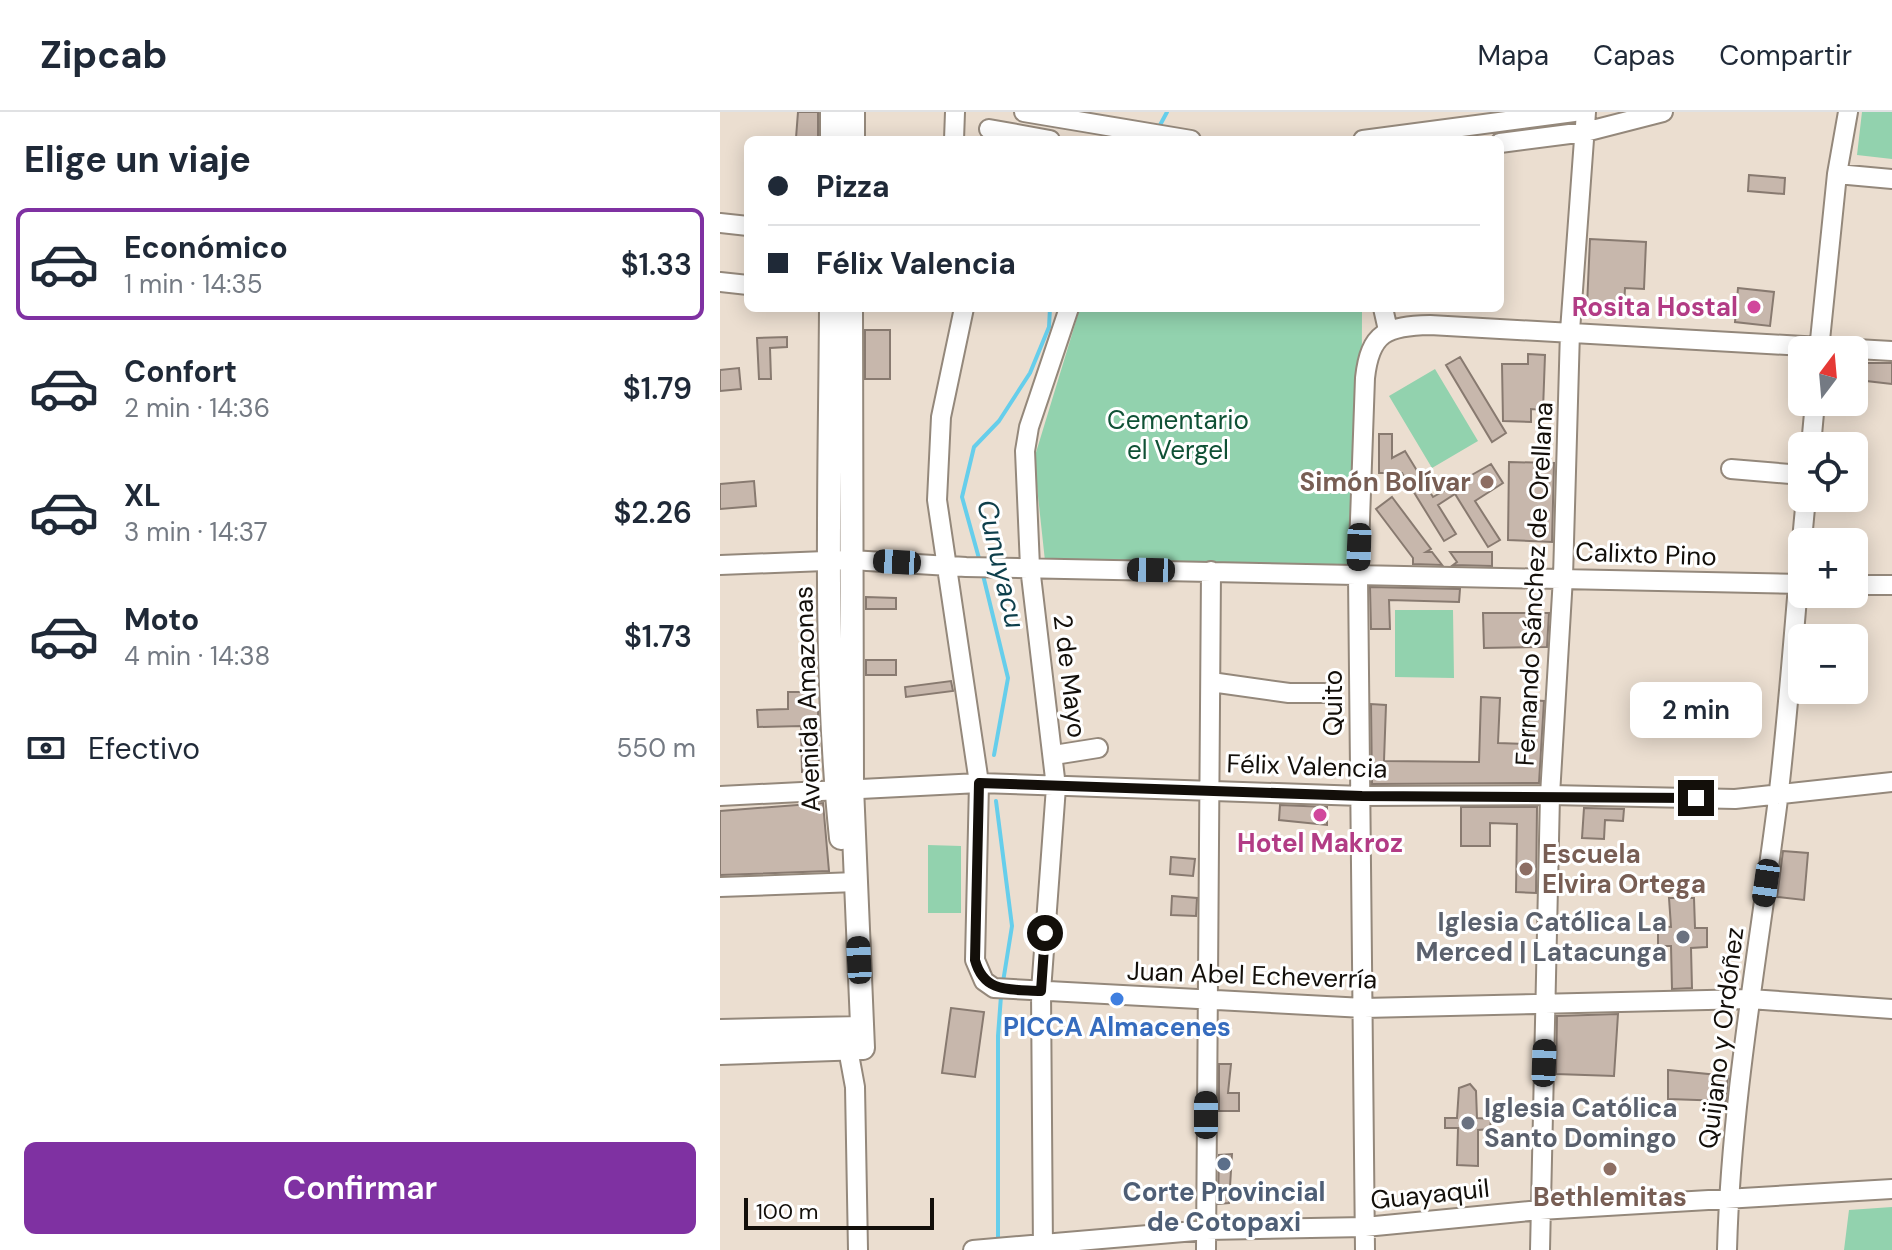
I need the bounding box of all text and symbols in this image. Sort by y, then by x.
text: Zipcab [40,30,167,80]
text: Mapa [1478,37,1549,74]
text: Capas [1593,37,1675,74]
text: Compartir [1719,37,1852,74]
text: Elige un viaje [24,136,251,183]
text: Pizza [816,167,890,206]
icon: car [28,228,100,300]
text: Económico [124,228,288,267]
text: Félix Valencia [816,244,1016,283]
text: $1.33 [621,245,692,284]
text: 1 min · 14:35 [124,267,263,301]
place label: Rosita Hostal [1572,290,1738,324]
marker: Rosita Hostal [1745,298,1763,316]
north arrow [1788,336,1868,416]
map controls [1788,336,1868,704]
icon: car [28,352,100,424]
text: Confort [124,352,237,391]
text: $1.79 [623,369,692,408]
text: 2 min · 14:36 [124,391,270,425]
street label: Fernando Sánchez de Orellana [1507,401,1561,767]
park label: Cementario el Vergel [1107,403,1249,467]
button: locate [1788,432,1868,512]
place label: Simón Bolívar [1300,465,1471,499]
marker: Simón Bolívar [1478,473,1496,491]
icon: car [28,476,100,548]
text: XL [124,476,161,515]
text: $2.26 [613,493,692,532]
water label: Cunuyacu [968,496,1034,632]
text: 3 min · 14:37 [124,515,268,549]
car [1346,523,1372,571]
button: + [1788,528,1868,608]
street label: Calixto Pino [1575,535,1717,573]
car [872,549,922,575]
car [1127,558,1175,582]
street label: Avenida Amazonas [786,585,828,813]
icon: car [28,600,100,672]
text: Moto [124,600,199,639]
street label: 2 de Mayo [1046,612,1094,740]
text: $1.73 [624,617,692,656]
button: − [1788,624,1868,704]
text: 4 min · 14:38 [124,639,270,673]
street label: Quito [1316,670,1350,736]
callout: 2 min [1630,682,1762,738]
text: 2 min [1662,693,1730,727]
icon: cash [24,726,68,770]
text: Efectivo [88,729,200,768]
text: 550 m [616,731,696,765]
street label: Félix Valencia [1226,746,1388,786]
route end [1678,780,1714,816]
marker: Hotel Makroz [1311,806,1329,824]
place label: Hotel Makroz [1237,826,1403,860]
place label: Escuela Elvira Ortega [1542,837,1706,901]
car [1751,858,1781,908]
marker: Escuela Elvira Ortega [1517,860,1535,878]
place label: Iglesia Católica La Merced | Latacunga [1415,905,1667,969]
route start [1027,915,1063,951]
street label: Quijano y Ordóñez [1691,925,1751,1151]
marker: Iglesia Católica La Merced | Latacunga [1674,928,1692,946]
car [846,935,872,985]
street label: Juan Abel Echeverría [1126,954,1378,996]
marker: PICCA Almacenes [1108,990,1126,1008]
place label: PICCA Almacenes [1003,1010,1231,1044]
car [1531,1039,1557,1087]
car [1194,1091,1218,1139]
place label: Iglesia Católica Santo Domingo [1484,1091,1678,1155]
marker: Iglesia Católica Santo Domingo [1459,1114,1477,1132]
button: Confirmar [24,1142,696,1234]
marker: Corte Provincial de Cotopaxi [1215,1155,1233,1173]
marker: Bethlemitas [1601,1160,1619,1178]
street label: Guayaquil [1369,1171,1491,1217]
place label: Corte Provincial de Cotopaxi [1123,1175,1325,1239]
place label: Bethlemitas [1533,1180,1687,1214]
scale bar [744,1194,934,1230]
text: 100 m [756,1197,818,1226]

